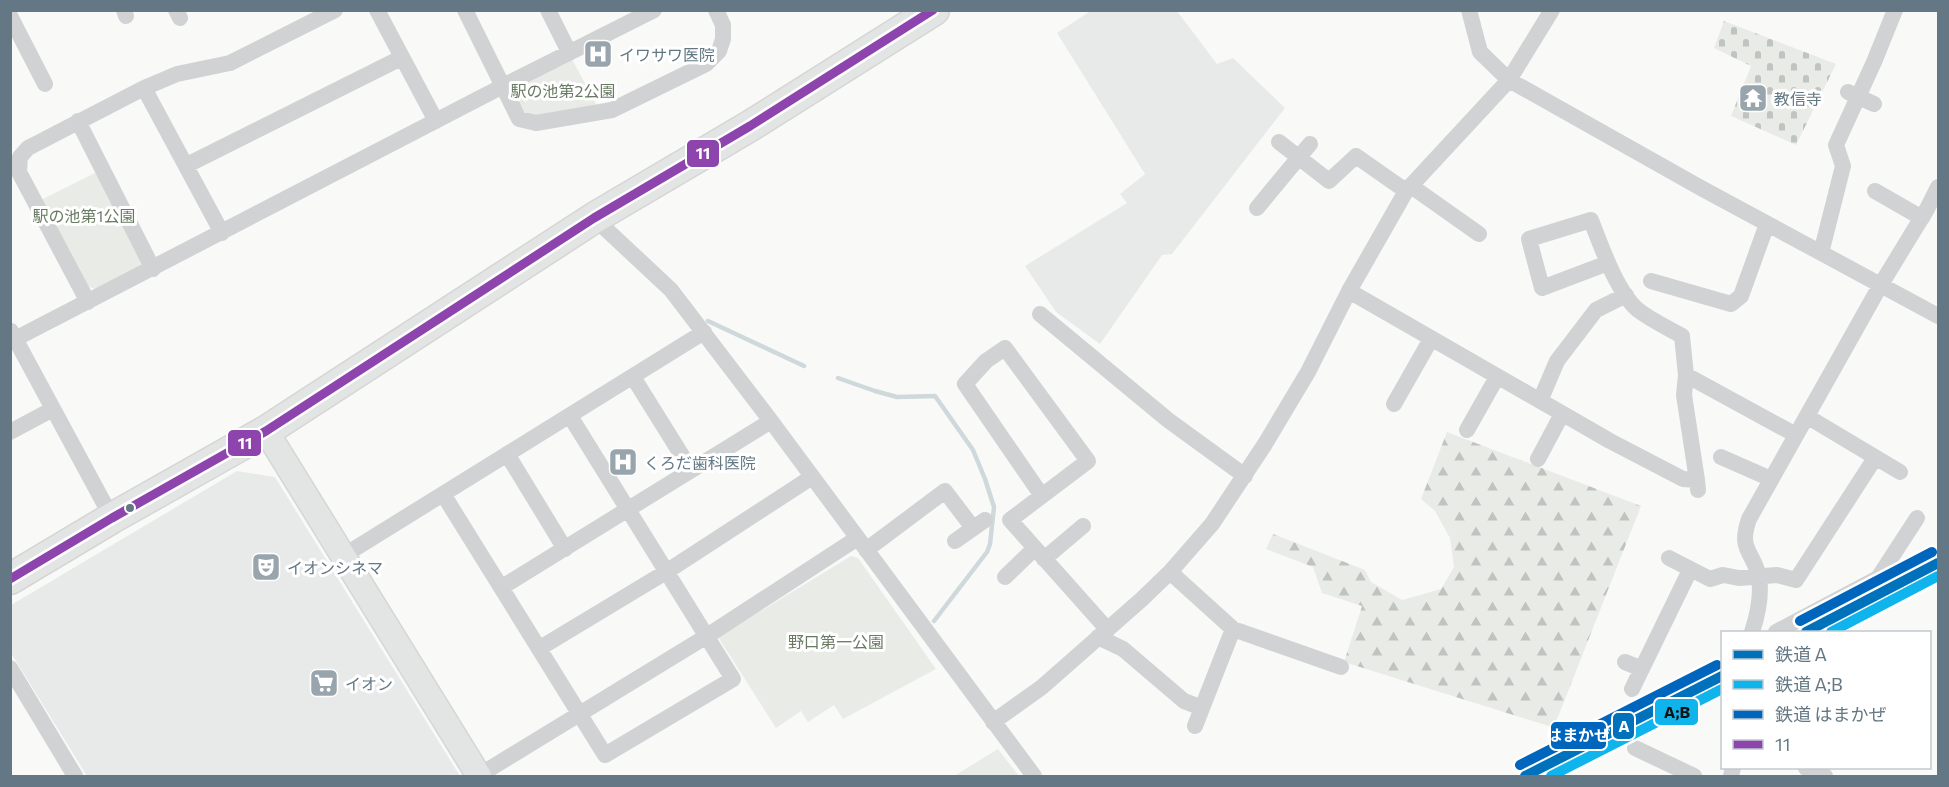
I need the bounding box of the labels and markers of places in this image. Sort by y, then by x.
hospital icon: イワサワ医院 [582,38,614,70]
place label: イワサワ医院 [619,45,715,64]
temple icon: 教信寺 [1737,82,1769,114]
place label: 教信寺 [1774,89,1822,108]
hospital icon: くろだ歯科医院 [607,446,639,478]
place label: くろだ歯科医院 [644,453,756,472]
unlabelled marker [124,502,136,514]
theatre icon: イオンシネマ [250,551,282,583]
place label: イオンシネマ [287,558,383,577]
supermarket icon: イオン [308,667,340,699]
place label: イオン [345,674,393,693]

